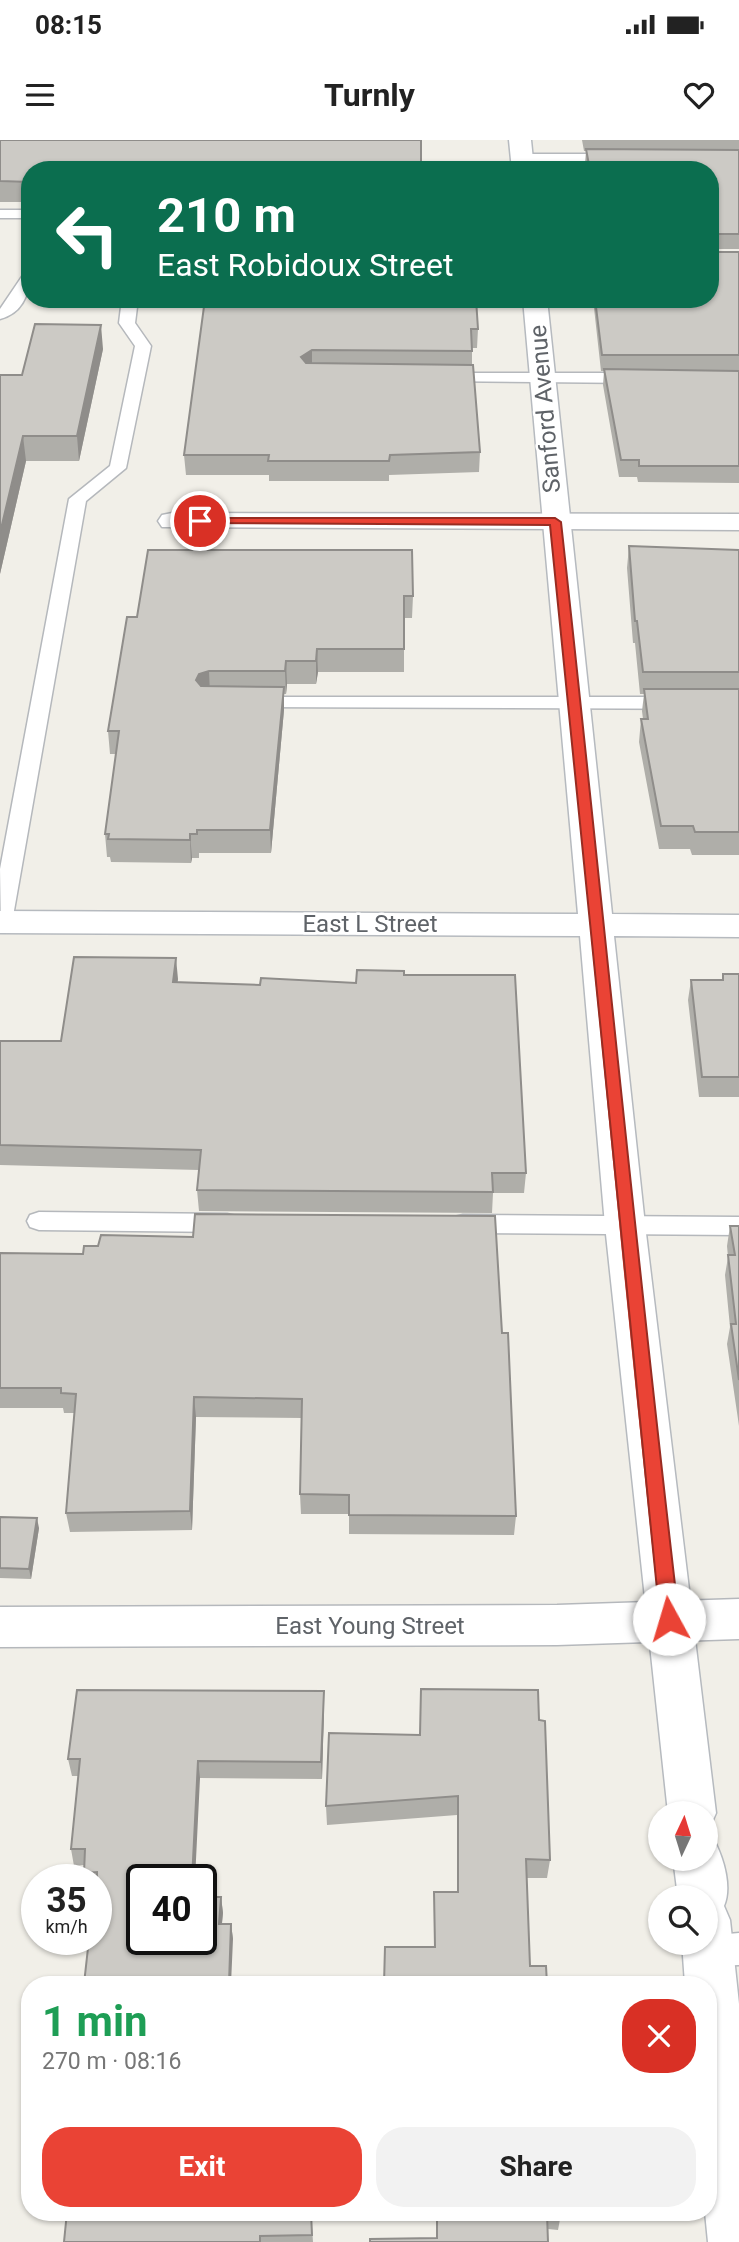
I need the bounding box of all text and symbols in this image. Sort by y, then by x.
text: 08:15 [35,10,102,40]
icon: menu [21,76,59,114]
text: Turnly [324,76,415,114]
icon: heart [680,76,718,114]
text: 210 m [157,187,296,244]
icon: left [42,189,133,280]
text: East Robidoux Street [157,246,453,284]
street label: Sanford Avenue [524,324,566,494]
pin [170,491,230,551]
icon: arrive [181,502,219,540]
street label: East L Street [302,910,438,938]
position arrow [632,1582,706,1656]
street label: East Young Street [275,1612,465,1640]
north arrow [648,1801,718,1871]
map controls [648,1801,718,1955]
speed limit sign: 40 [126,1864,217,1955]
text: 35 [46,1880,87,1921]
button: search [648,1885,718,1955]
text: km/h [45,1916,88,1937]
text: 1 min [42,1997,148,2046]
button: close [622,1999,696,2073]
text: 270 m · 08:16 [42,2048,181,2075]
button: Exit [42,2127,362,2207]
button: Share [376,2127,696,2207]

